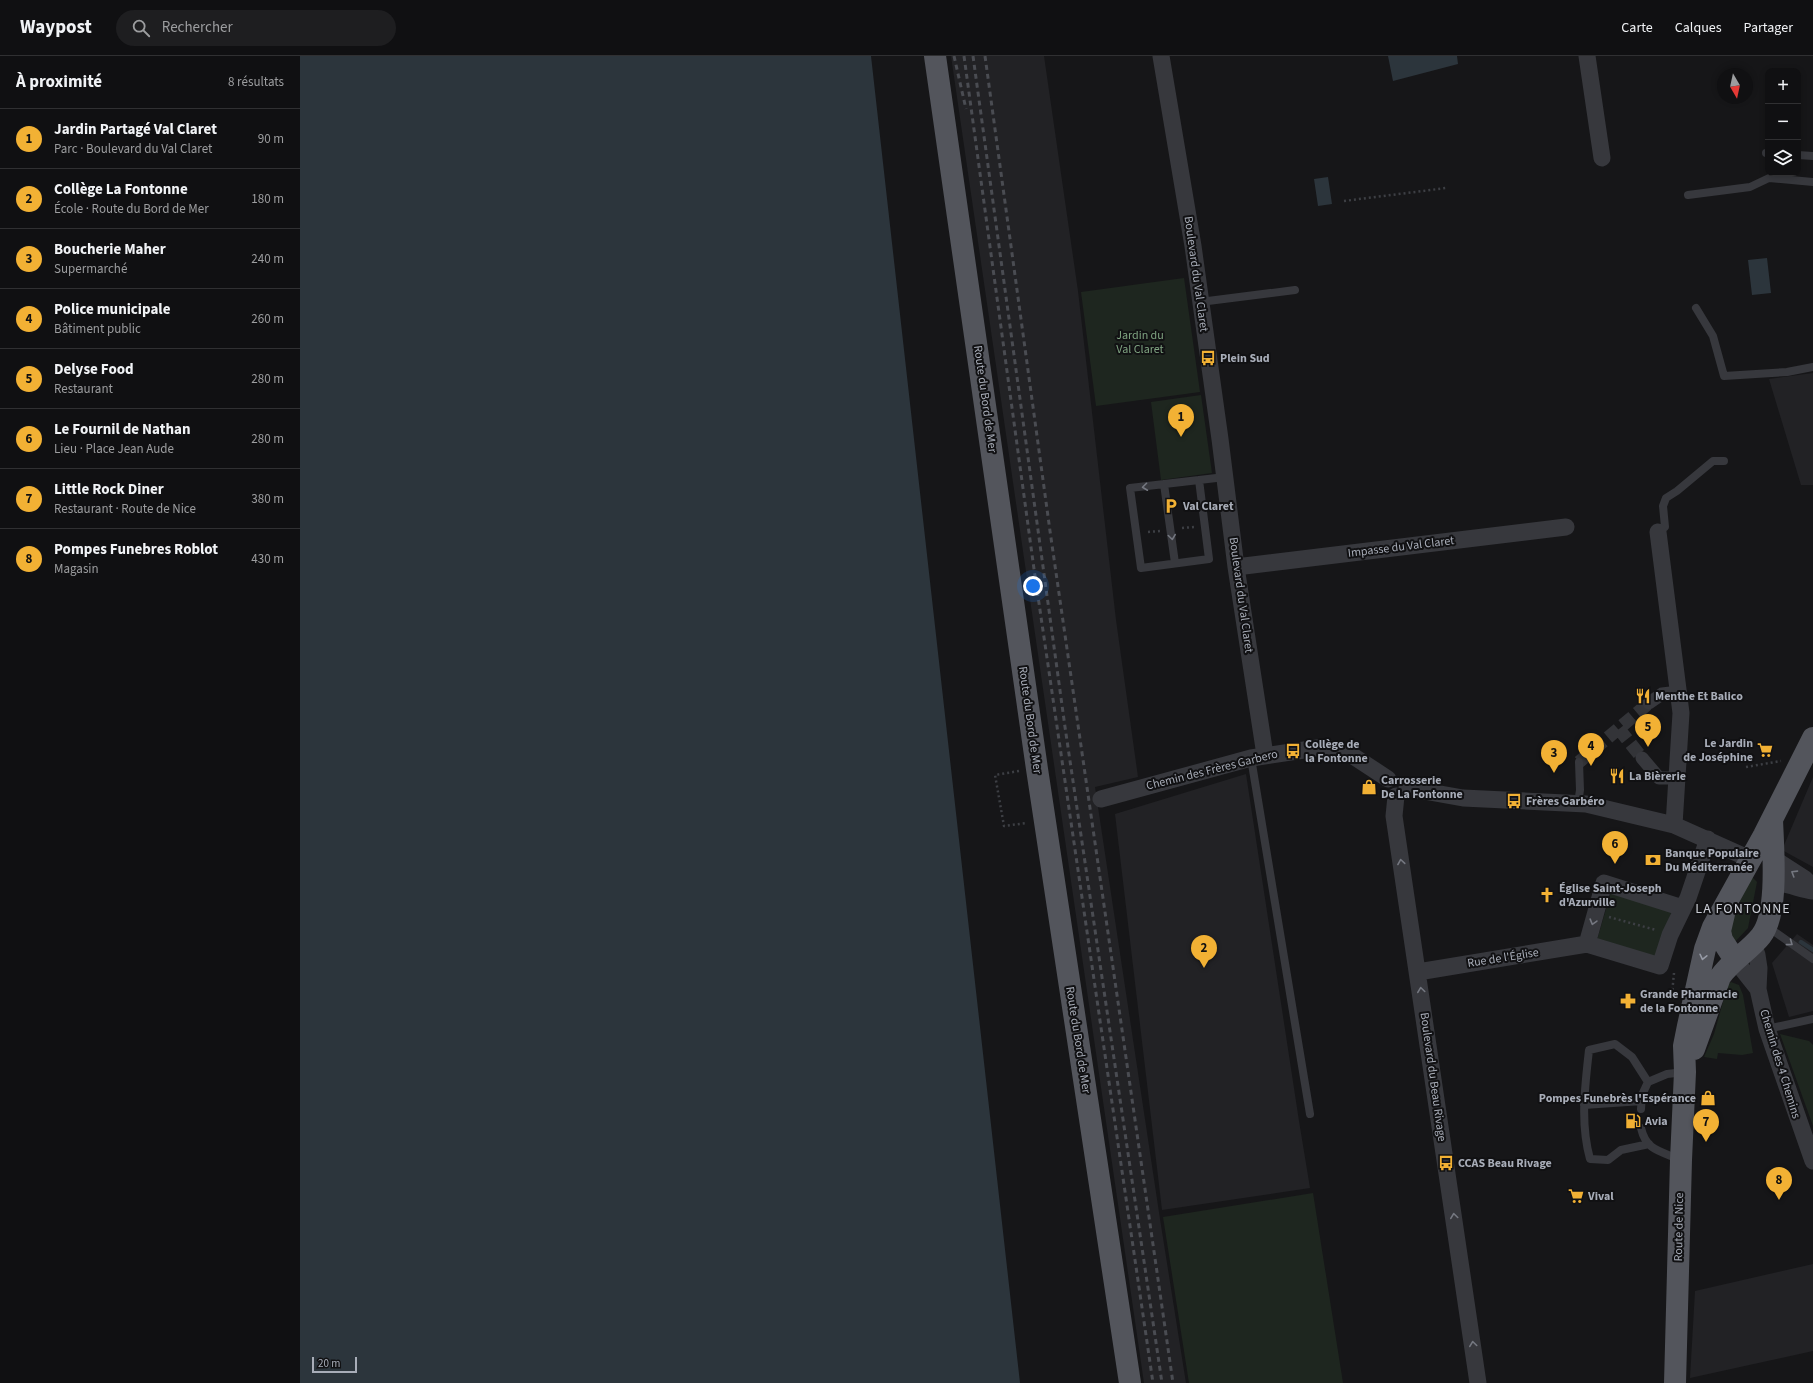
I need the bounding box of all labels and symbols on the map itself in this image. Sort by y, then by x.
north arrow [1717,68,1753,104]
street label: Boulevard du Val Claret [1179,215,1213,333]
park label: Jardin du Val Claret [1116,327,1164,358]
street label: Route du Bord de Mer [969,344,1001,455]
bus stop icon: Plein Sud [1199,349,1217,367]
place label: Plein Sud [1220,350,1270,367]
pin: 1 [1168,404,1194,437]
one-way arrow [1142,482,1148,491]
parking icon: Val Claret [1162,497,1180,515]
place label: Val Claret [1182,498,1234,515]
street label: Impasse du Val Claret [1347,532,1455,562]
one-way arrow [1167,534,1176,540]
street label: Boulevard du Val Claret [1224,536,1258,654]
your location [1023,576,1043,596]
street label: Route du Bord de Mer [1014,665,1046,776]
restaurant icon: Menthe Et Balico [1634,687,1652,705]
place label: Menthe Et Balico [1655,688,1743,705]
pin: 5 [1635,714,1661,747]
pin: 4 [1578,733,1604,766]
place label: Le Jardin de Joséphine [1683,735,1753,766]
place label: Collège de la Fontonne [1305,736,1368,767]
pin: 3 [1541,740,1567,773]
supermarket icon: Le Jardin de Joséphine [1756,741,1774,759]
bus stop icon: Collège de la Fontonne [1284,742,1302,760]
street label: Chemin des Frères Garbero [1144,745,1280,795]
restaurant icon: La Bièrerie [1608,767,1626,785]
place label: La Bièrerie [1629,768,1686,785]
place label: Carrosserie De La Fontonne [1381,772,1463,803]
shop icon: Carrosserie De La Fontonne [1360,778,1378,796]
bus stop icon: Frères Garbéro [1505,792,1523,810]
place label: Frères Garbéro [1526,793,1605,810]
pin: 6 [1602,831,1628,864]
place label: Banque Populaire Du Méditerranée [1665,845,1759,876]
bank icon: Banque Populaire Du Méditerranée [1644,851,1662,869]
one-way arrow [1397,859,1406,865]
one-way arrow [1791,870,1798,877]
place label: Église Saint-Joseph d'Azurville [1559,880,1662,911]
church icon: Église Saint-Joseph d'Azurville [1538,886,1556,904]
district label: LA FONTONNE [1695,899,1791,919]
one-way arrow [1589,919,1598,926]
pin: 2 [1191,935,1217,968]
one-way arrow [1786,938,1793,945]
street label: Rue de l'Église [1466,944,1540,972]
one-way arrow [1700,954,1708,960]
street label: Route du Bord de Mer [1061,985,1095,1096]
place label: Grande Pharmacie de la Fontonne [1640,986,1738,1017]
one-way arrow [1417,987,1426,993]
pharmacy icon: Grande Pharmacie de la Fontonne [1619,992,1637,1010]
street label: Chemin des 4 Chemins [1755,1007,1805,1121]
street label: Boulevard du Beau Rivage [1416,1011,1450,1143]
shop icon: Pompes Funebrès l'Espérance [1699,1089,1717,1107]
place label: Pompes Funebrès l'Espérance [1539,1090,1696,1107]
pin: 7 [1693,1109,1719,1142]
fuel station icon: Avia [1624,1112,1642,1130]
place label: Avia [1644,1113,1668,1130]
bus stop icon: CCAS Beau Rivage [1437,1154,1455,1172]
place label: CCAS Beau Rivage [1458,1155,1552,1172]
pin: 8 [1766,1167,1792,1200]
supermarket icon: Vival [1567,1187,1585,1205]
place label: Vival [1587,1188,1614,1205]
street label: Route de Nice [1670,1192,1688,1262]
one-way arrow [1450,1213,1459,1219]
one-way arrow [1469,1341,1478,1347]
scale bar [312,1355,357,1374]

